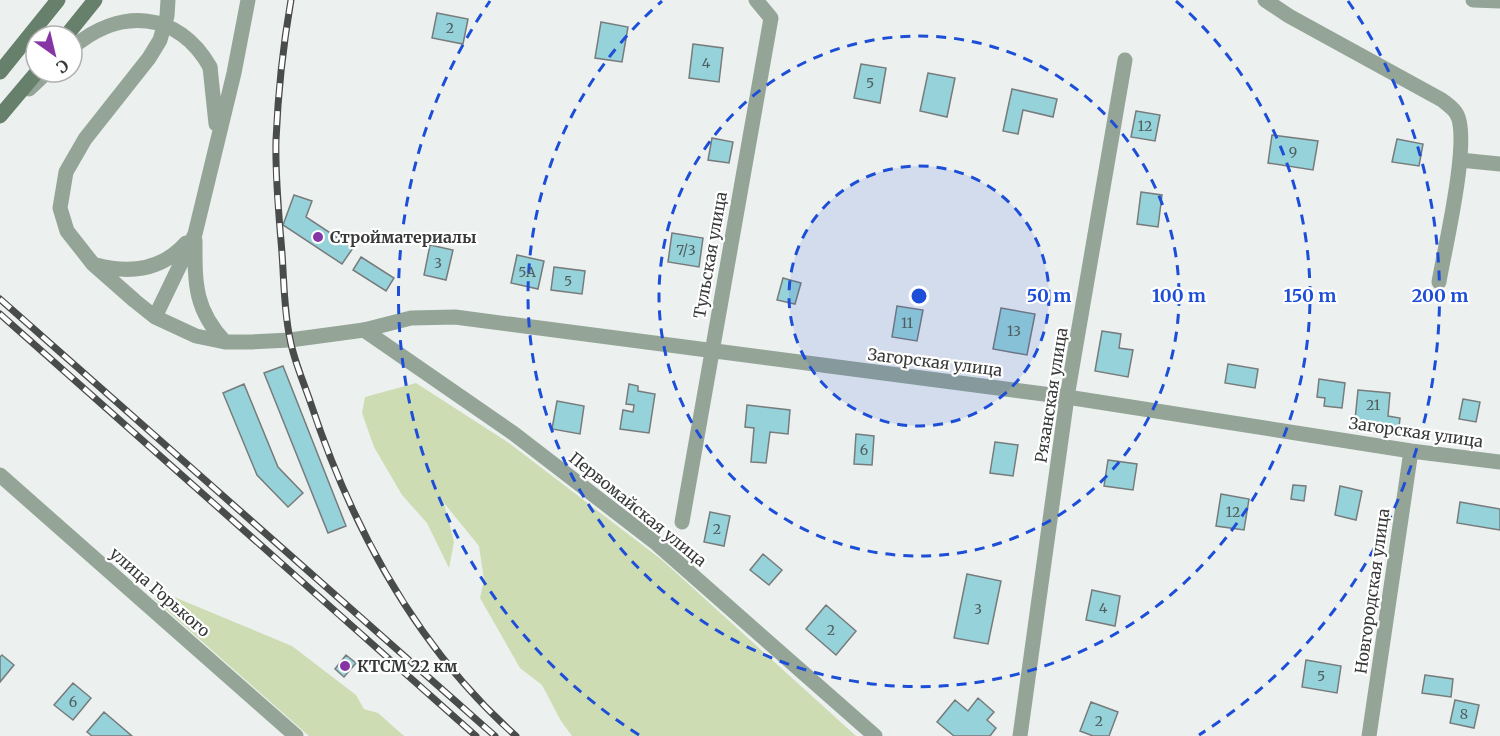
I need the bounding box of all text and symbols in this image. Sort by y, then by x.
house number: 2 [446,19,454,37]
north arrow [24,24,84,84]
house number: 4 [702,54,711,72]
text: С [52,55,72,78]
house number: 5 [866,74,874,92]
house number: 12 [1138,117,1152,135]
house number: 9 [1289,143,1297,161]
street label: Тульская улица [689,190,731,320]
place label: Стройматериалы [330,227,477,247]
marker: Стройматериалы [311,230,325,244]
house number: 7/3 [676,241,696,259]
house number: 3 [434,254,442,272]
house number: 5А [518,263,536,281]
house number: 5 [564,272,572,290]
text: 50 m [1027,284,1071,307]
text: 100 m [1152,284,1206,307]
text: 150 m [1284,284,1336,307]
text: 200 m [1412,284,1468,307]
centre of rings [909,286,929,306]
house number: 11 [901,314,913,332]
house number: 13 [1007,322,1021,340]
street label: Рязанская улица [1030,326,1072,464]
street label: Загорская улица [867,344,1004,380]
house number: 21 [1366,396,1380,414]
street label: Загорская улица [1348,413,1485,451]
house number: 6 [860,441,868,459]
street label: Первомайская улица [565,447,711,571]
house number: 12 [1226,503,1240,521]
street label: Новгородская улица [1350,507,1394,675]
house number: 2 [713,520,721,538]
street label: улица Горького [106,543,214,641]
house number: 4 [1099,599,1108,617]
house number: 3 [974,600,982,618]
house number: 2 [827,621,835,639]
place label: КТСМ 22 км [357,656,458,676]
marker: КТСМ 22 км [338,659,352,673]
house number: 5 [1317,667,1325,685]
house number: 6 [69,693,77,711]
house number: 8 [1460,705,1468,723]
house number: 2 [1095,712,1103,730]

